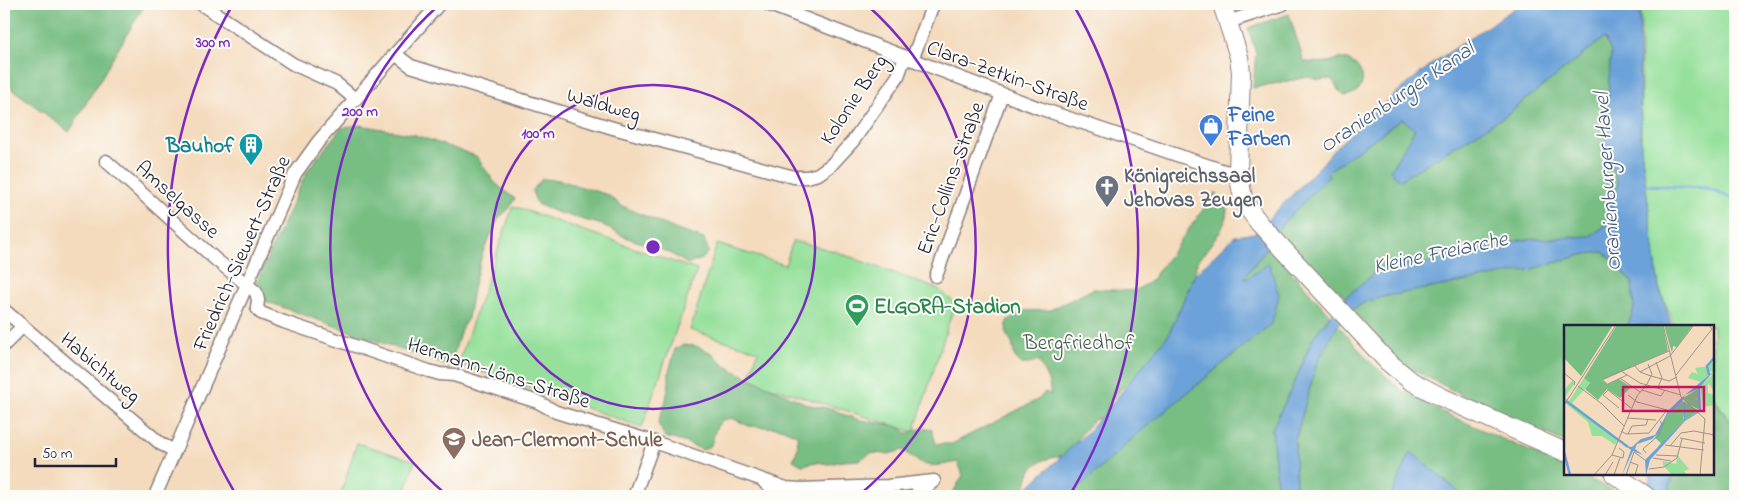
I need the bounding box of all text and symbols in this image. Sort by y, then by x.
text: 300 m [195,32,231,54]
water label: Oranienburger Kanal [1314,33,1483,162]
street label: Clara-Zetkin-Straße [922,34,1093,120]
street label: Kolonie Berg [813,49,898,152]
street label: Waldweg [562,81,644,133]
water label: Oranienburger Havel [1587,89,1631,272]
street label: Eric-Collins-Straße [910,98,994,259]
text: 200 m [341,101,378,123]
place label: Feine Farben [1227,101,1290,155]
shop icon: Feine Farben [1198,113,1224,147]
text: 100 m [521,123,555,145]
place label: Bauhof [165,132,235,162]
building icon: Bauhof [238,132,264,166]
street label: Friedrich-Siewert-Straße [186,151,300,357]
street label: Amselgasse [126,154,226,248]
place label: Königreichssaal Jehovas Zeugen [1124,162,1262,218]
church icon: Königreichssaal Jehovas Zeugen [1094,174,1120,208]
water label: Kleine Freiarche [1371,224,1512,284]
centre of rings [644,238,662,256]
sports icon: ELGORA-Stadion [844,293,870,327]
place label: ELGORA-Stadion [874,293,1021,323]
inset map [1564,325,1714,475]
street label: Habichtweg [51,326,147,413]
park label: Bergfriedhof [1023,329,1135,361]
street label: Hermann-Löns-Straße [403,330,594,418]
school or university icon: Jean-Clermont-Schule [441,426,467,460]
place label: Jean-Clermont-Schule [472,426,663,456]
scale bar [35,435,116,467]
text: 50 m [42,443,73,465]

